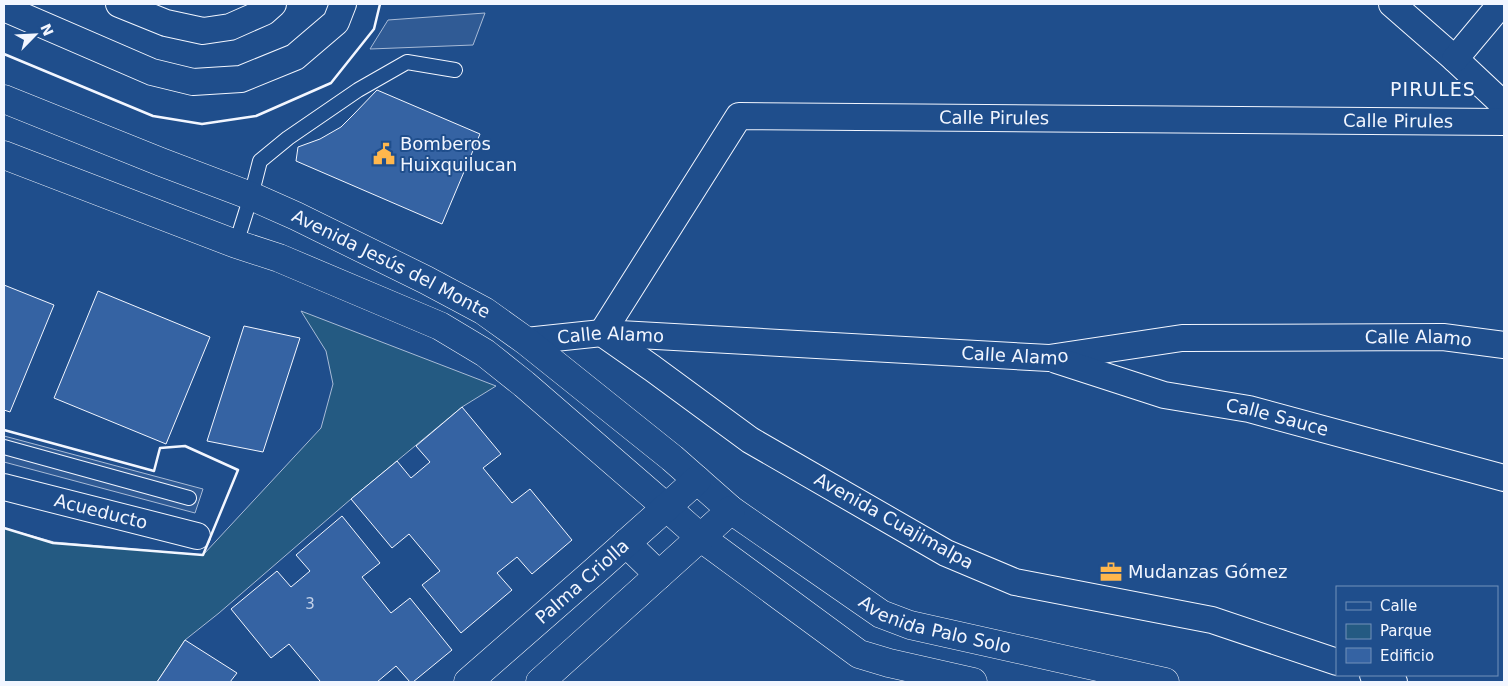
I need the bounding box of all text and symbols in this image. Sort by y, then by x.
north arrow [10,10,60,60]
text: N [37,21,57,38]
district label: PIRULES [1390,78,1476,100]
street label: Calle Pirules [939,107,1049,128]
street label: Calle Pirules [1343,110,1453,132]
place label: Bomberos Huixquilucan [400,133,517,175]
public building icon: Bomberos Huixquilucan [371,141,397,167]
street label: Avenida Jesús del Monte [289,205,494,322]
street label: Calle Alamo [556,322,665,348]
street label: Calle Alamo [1365,326,1473,351]
street label: Calle Alamo [961,342,1070,368]
street label: Calle Sauce [1224,394,1331,440]
street label: Avenida Cuajimalpa [811,468,977,573]
street label: Acueducto [52,489,150,533]
street label: Palma Criolla [531,535,633,628]
office icon: Mudanzas Gómez [1098,559,1124,585]
place label: Mudanzas Gómez [1128,561,1287,582]
legend [1336,586,1498,676]
street label: Avenida Palo Solo [855,591,1013,657]
house number: 3 [305,595,315,613]
text: Calle [1380,597,1417,615]
text: Parque [1380,622,1432,640]
text: Edificio [1380,647,1434,665]

